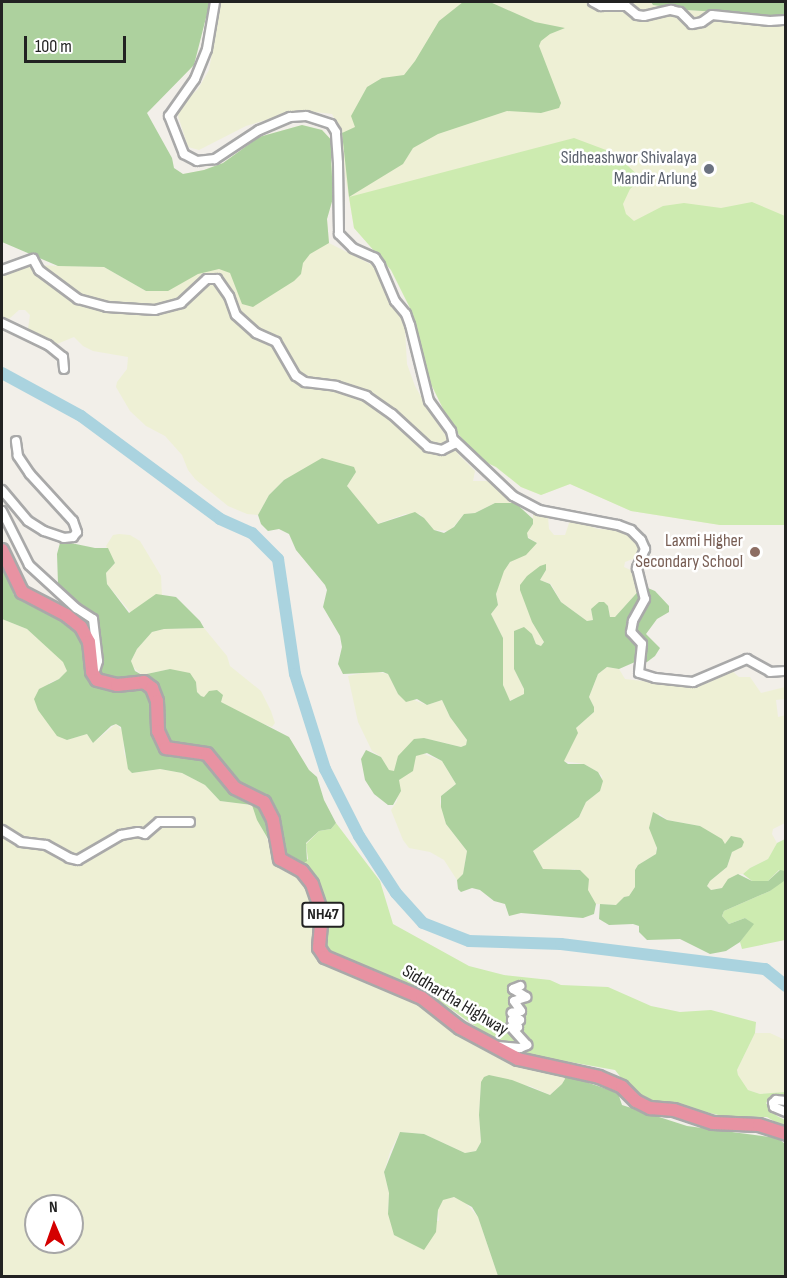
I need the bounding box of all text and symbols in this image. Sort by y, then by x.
scale bar [27,24,129,62]
text: 100 m [35,36,72,57]
place label: Sidheashwor Shivalaya Mandir Arlung [561,148,697,190]
marker: Sidheashwor Shivalaya Mandir Arlung [702,162,716,176]
place label: Laxmi Higher Secondary School [635,531,743,574]
marker: Laxmi Higher Secondary School [748,545,762,559]
road number: NH47 [300,902,346,928]
street label: Siddhartha Highway [398,961,512,1041]
north arrow [24,1194,84,1254]
text: N [49,1198,58,1217]

